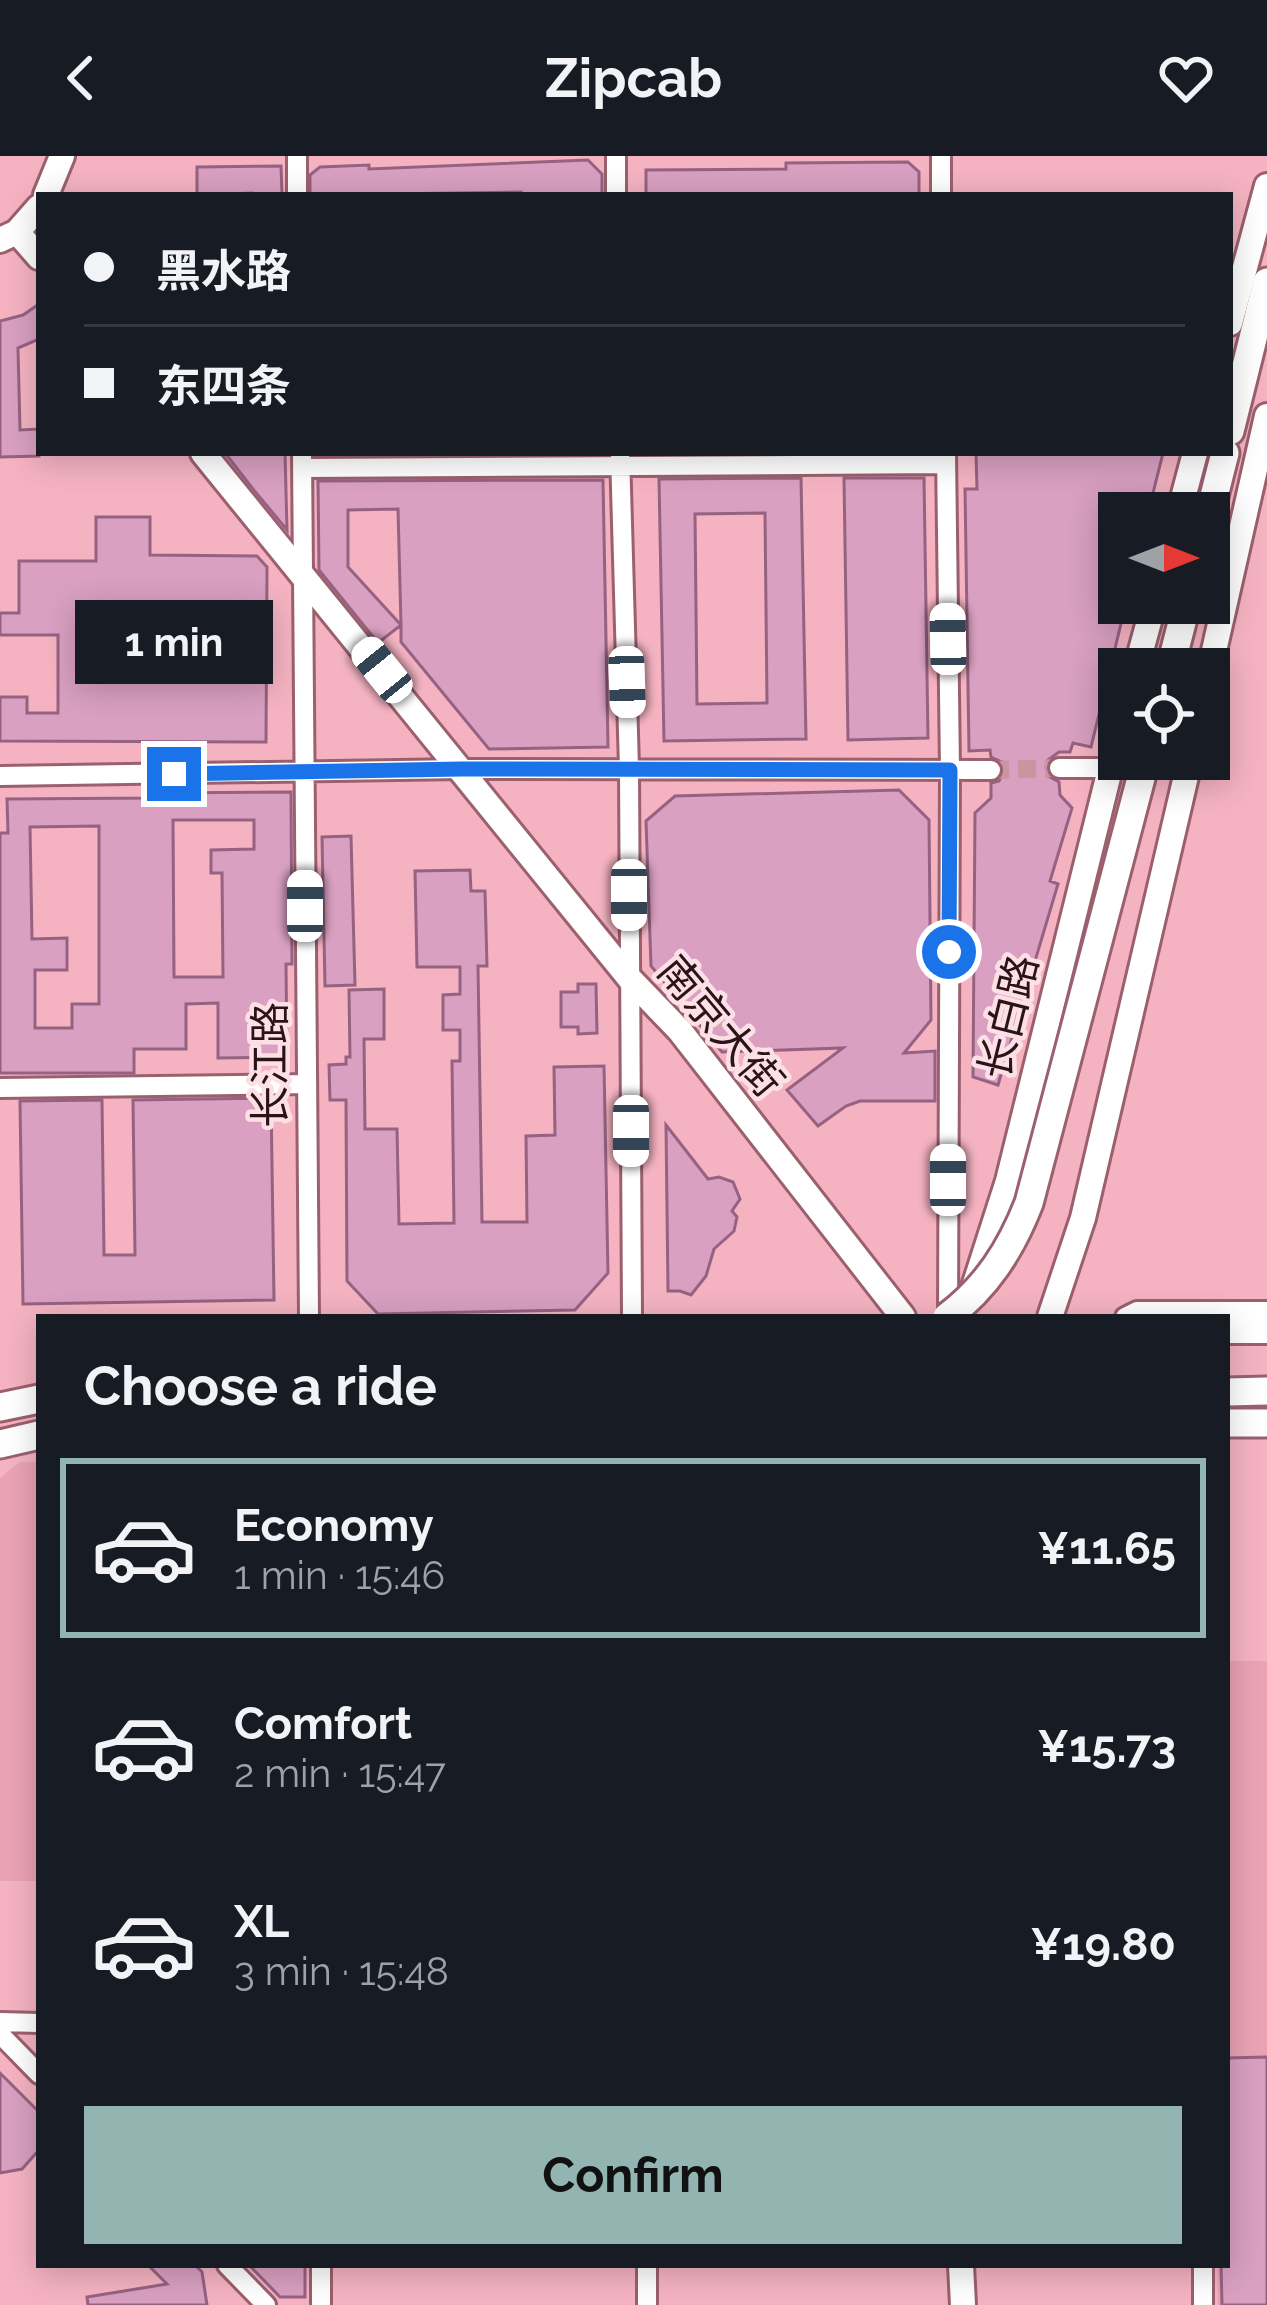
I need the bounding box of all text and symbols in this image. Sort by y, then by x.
icon: back [48,45,114,111]
icon: heart [1153,45,1219,111]
text: Zipcab [545,46,722,110]
text: 黑水路 [156,245,291,298]
text: 东四条 [156,360,291,413]
north arrow [1098,492,1230,624]
map controls [1098,492,1230,780]
callout: 1 min [75,600,273,684]
car [929,603,967,675]
text: 1 min [125,619,223,665]
car [345,631,419,709]
car [608,645,646,719]
button: locate [1098,648,1230,780]
route end [147,747,201,801]
car [611,859,647,931]
car [287,870,323,942]
route start [922,925,976,979]
street label: 南京大街 [648,946,793,1106]
street label: 长白路 [969,950,1048,1084]
street label: 长江路 [246,1002,295,1128]
car [613,1095,649,1167]
car [930,1144,966,1216]
text: Choose a ride [84,1354,437,1418]
icon: car [90,1494,198,1602]
text: Economy [234,1499,434,1552]
text: ¥11.65 [1037,1522,1176,1575]
text: 1 min · 15:46 [234,1552,445,1598]
icon: car [90,1692,198,1800]
text: Comfort [234,1697,412,1750]
text: ¥15.73 [1037,1720,1176,1773]
text: 2 min · 15:47 [234,1750,446,1796]
icon: car [90,1890,198,1998]
text: XL [234,1895,289,1948]
text: ¥19.80 [1030,1918,1176,1971]
text: 3 min · 15:48 [234,1948,449,1994]
button: Confirm [84,2106,1182,2244]

